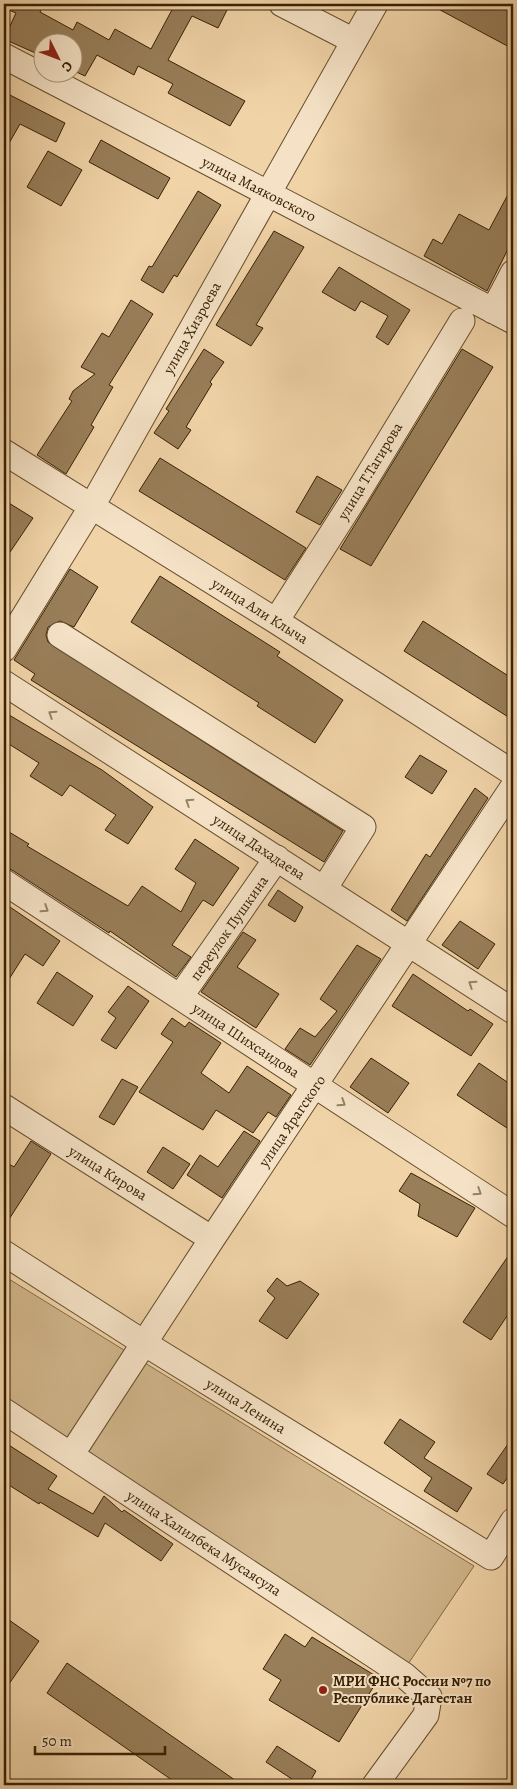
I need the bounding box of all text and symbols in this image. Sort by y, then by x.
north arrow [32,32,82,82]
text: С [57,57,77,76]
street label: улица Маяковского [198,151,319,226]
street label: улица Хизроева [158,278,226,379]
street label: улица Т.Тагирова [332,418,407,524]
street label: улица Али Клыча [207,573,312,649]
one-way arrow [48,710,57,720]
one-way arrow [185,798,194,808]
street label: улица Дахадаева [208,809,309,885]
street label: переулок Пушкина [185,871,273,985]
one-way arrow [39,902,48,912]
one-way arrow [469,981,478,990]
street label: улица Шихсаидова [188,997,304,1082]
street label: улица Ярагского [253,1071,330,1172]
one-way arrow [336,1097,345,1106]
street label: улица Кирова [64,1140,151,1205]
one-way arrow [472,1186,481,1195]
street label: улица Ленина [201,1373,290,1439]
street label: улица Халилбека Мусаясула [122,1485,285,1601]
place label: МРИ ФНС России №7 по Республике Дагестан [333,1671,492,1708]
marker: МРИ ФНС России №7 по Республике Дагестан [317,1684,329,1696]
scale bar [35,1724,165,1756]
text: 50 m [42,1731,72,1751]

